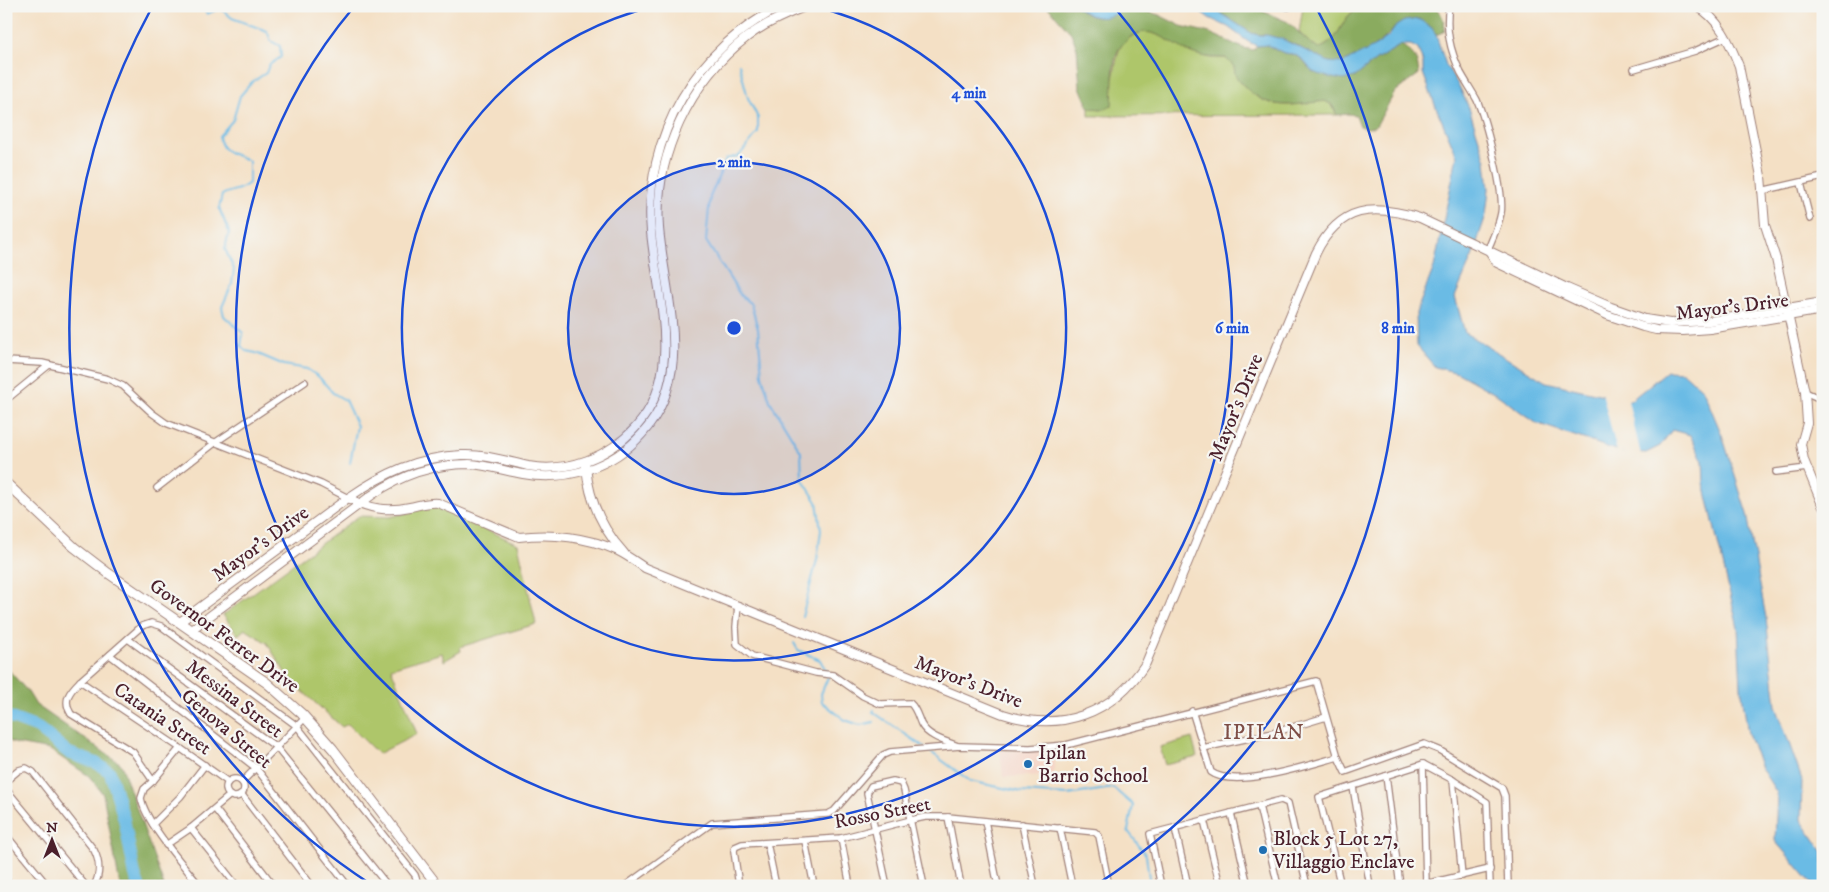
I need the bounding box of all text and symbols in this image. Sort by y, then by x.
text: 4 min [951,84,987,103]
text: 2 min [717,153,751,172]
street label: Mayor's Drive [1674,288,1790,327]
centre of rings [725,319,743,337]
text: 6 min [1215,319,1249,338]
text: 8 min [1381,319,1415,338]
street label: Mayor's Drive [1204,350,1269,465]
street label: Mayor's Drive [208,501,314,588]
street label: Governor Ferrer Drive [144,573,304,699]
street label: Mayor's Drive [911,650,1026,714]
street label: Messina Street [181,655,288,744]
street label: Catania Street [109,677,216,761]
street label: Genova Street [175,684,277,774]
district label: IPILAN [1223,720,1305,746]
place label: Ipilan Barrio School [1038,741,1148,789]
marker: Ipilan Barrio School [1022,758,1034,770]
street label: Rosso Street [832,792,933,835]
north arrow [28,814,78,864]
text: N [46,819,58,837]
place label: Block 5 Lot 27, Villaggio Enclave [1272,827,1414,875]
marker: Block 5 Lot 27, Villaggio Enclave [1257,844,1269,856]

